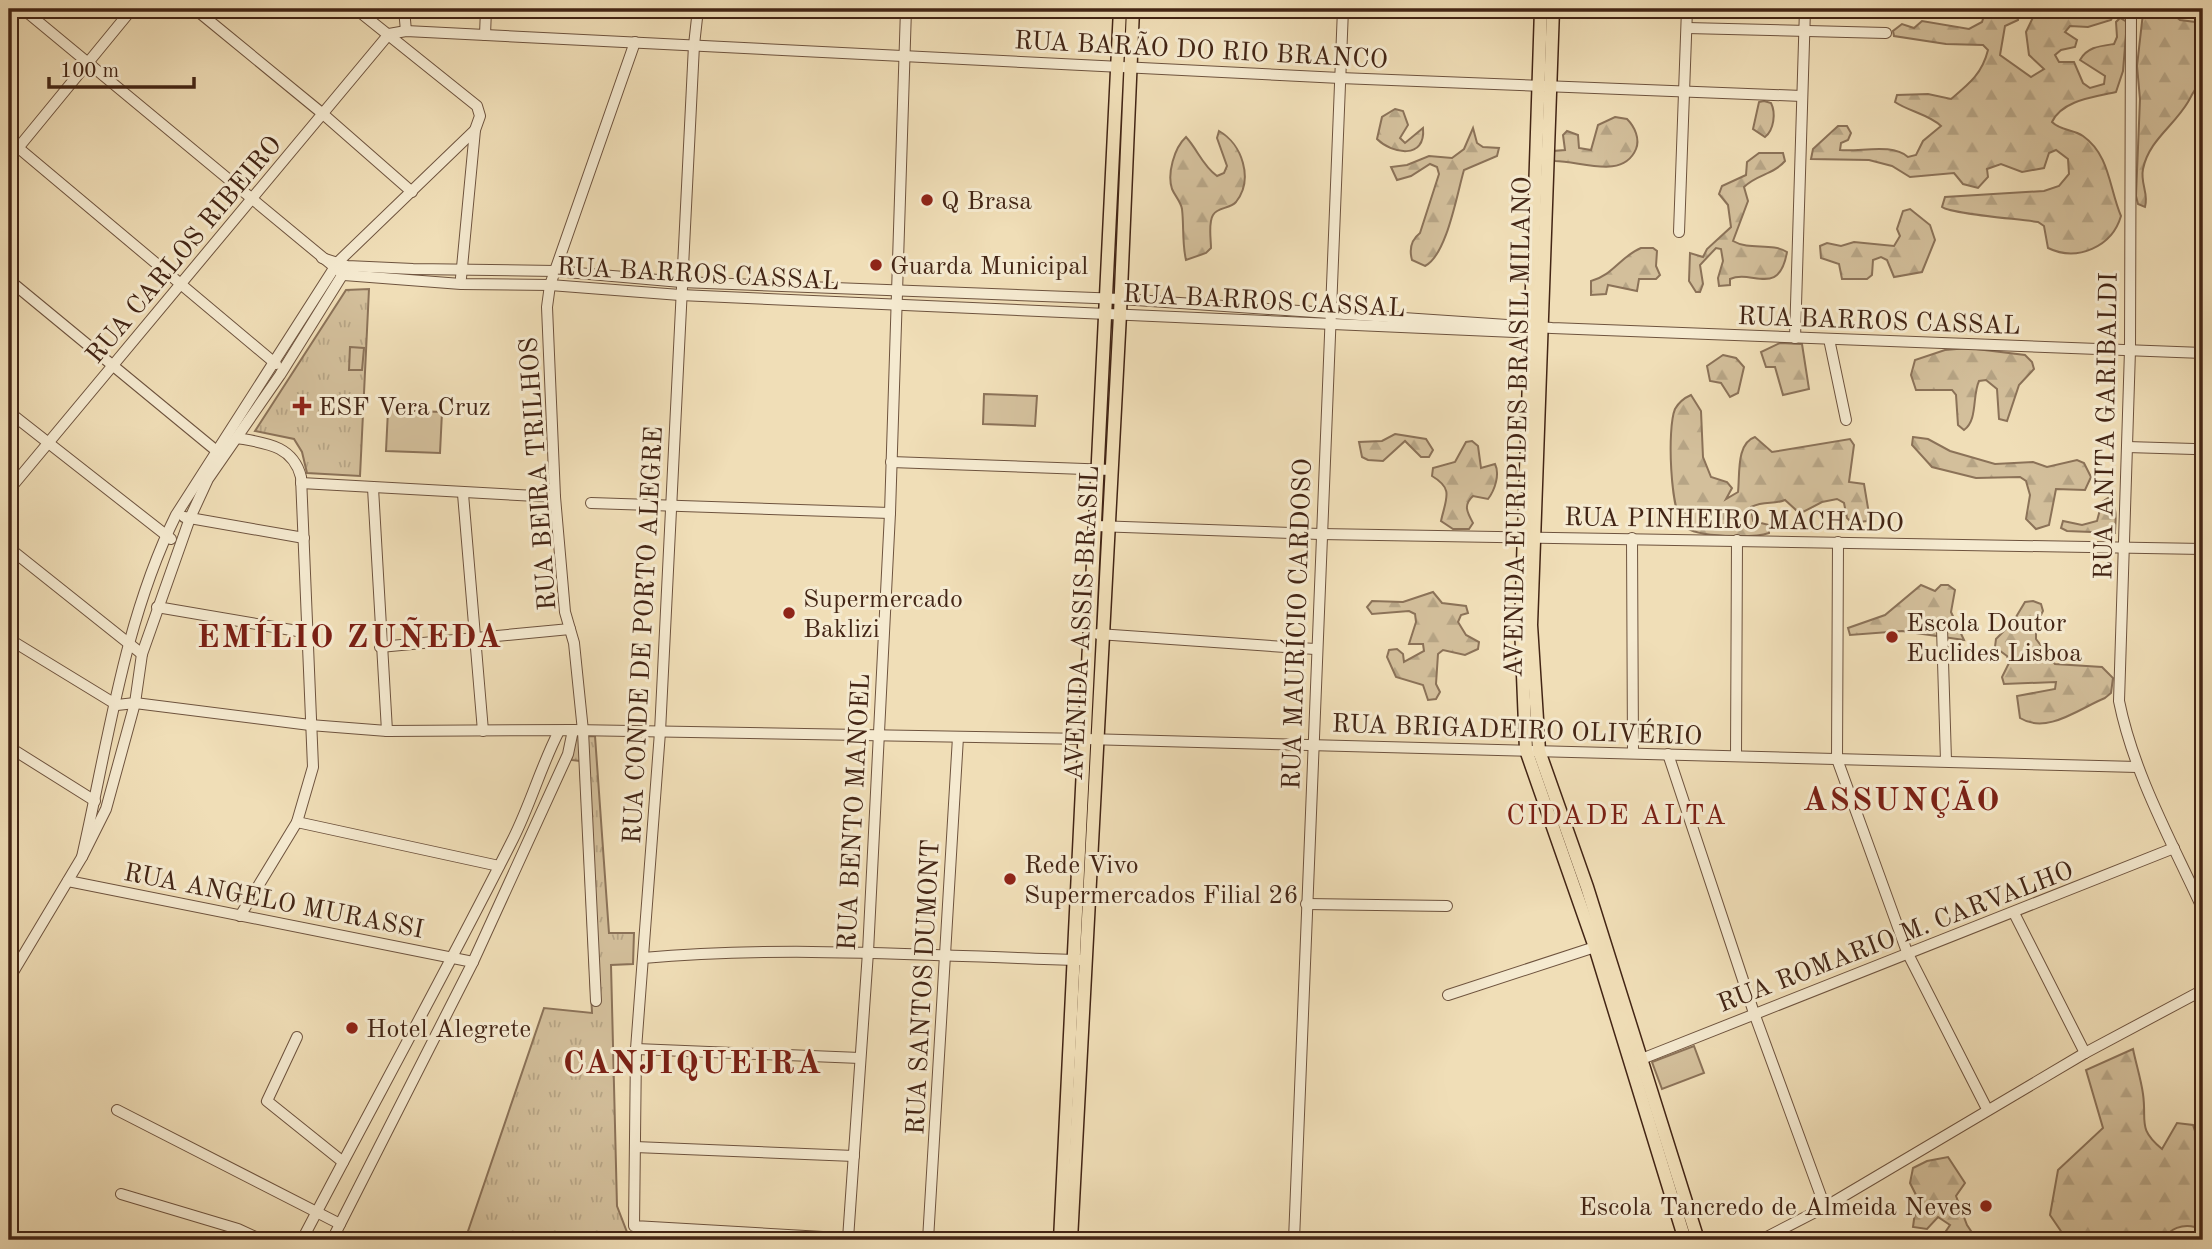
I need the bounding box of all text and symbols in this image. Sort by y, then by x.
street label: RUA BARÃO DO RIO BRANCO [1013,24,1389,74]
scale bar [49,46,194,90]
text: 100 m [60,61,119,82]
street label: RUA CARLOS RIBEIRO [82,132,287,369]
street label: AVENIDA EURIPIDES BRASIL MILANO [1502,176,1536,678]
place label: Q Brasa [941,189,1032,215]
marker: Q Brasa [919,192,935,208]
place label: Guarda Municipal [890,254,1088,280]
street label: RUA BARROS CASSAL [556,255,840,295]
marker: Guarda Municipal [868,257,884,273]
street label: RUA ANITA GARIBALDI [2091,272,2123,580]
street label: RUA BARROS CASSAL [1122,282,1406,322]
street label: RUA BARROS CASSAL [1737,304,2021,340]
street label: RUA BEIRA TRILHOS [516,336,562,612]
place label: ESF Vera Cruz [318,395,491,421]
marker: ESF Vera Cruz [292,396,312,416]
street label: RUA CONDE DE PORTO ALEGRE [620,426,668,845]
street label: RUA MAURÍCIO CARDOSO [1275,458,1317,790]
street label: AVENIDA ASSIS BRASIL [1062,465,1104,781]
street label: RUA PINHEIRO MACHADO [1564,505,1904,537]
place label: Supermercado Baklizi [803,587,963,643]
marker: Supermercado Baklizi [781,605,797,621]
place label: Escola Doutor Euclides Lisboa [1906,611,2082,667]
district label: EMÍLIO ZUÑEDA [197,616,503,655]
marker: Escola Doutor Euclides Lisboa [1884,629,1900,645]
street label: RUA BENTO MANOEL [835,673,875,951]
street label: RUA BRIGADEIRO OLIVÉRIO [1331,708,1703,750]
district label: ASSUNÇÃO [1802,780,2002,818]
district label: CIDADE ALTA [1506,803,1728,831]
street label: RUA SANTOS DUMONT [903,839,945,1136]
place label: Rede Vivo Supermercados Filial 26 [1024,853,1299,909]
street label: RUA ROMARIO M. CARVALHO [1714,858,2077,1018]
street label: RUA ANGELO MURASSI [121,860,426,944]
marker: Rede Vivo Supermercados Filial 26 [1002,871,1018,887]
place label: Hotel Alegrete [366,1017,531,1043]
marker: Hotel Alegrete [344,1020,360,1036]
district label: CANJIQUEIRA [563,1048,823,1081]
place label: Escola Tancredo de Almeida Neves [1579,1195,1972,1221]
marker: Escola Tancredo de Almeida Neves [1978,1198,1994,1214]

